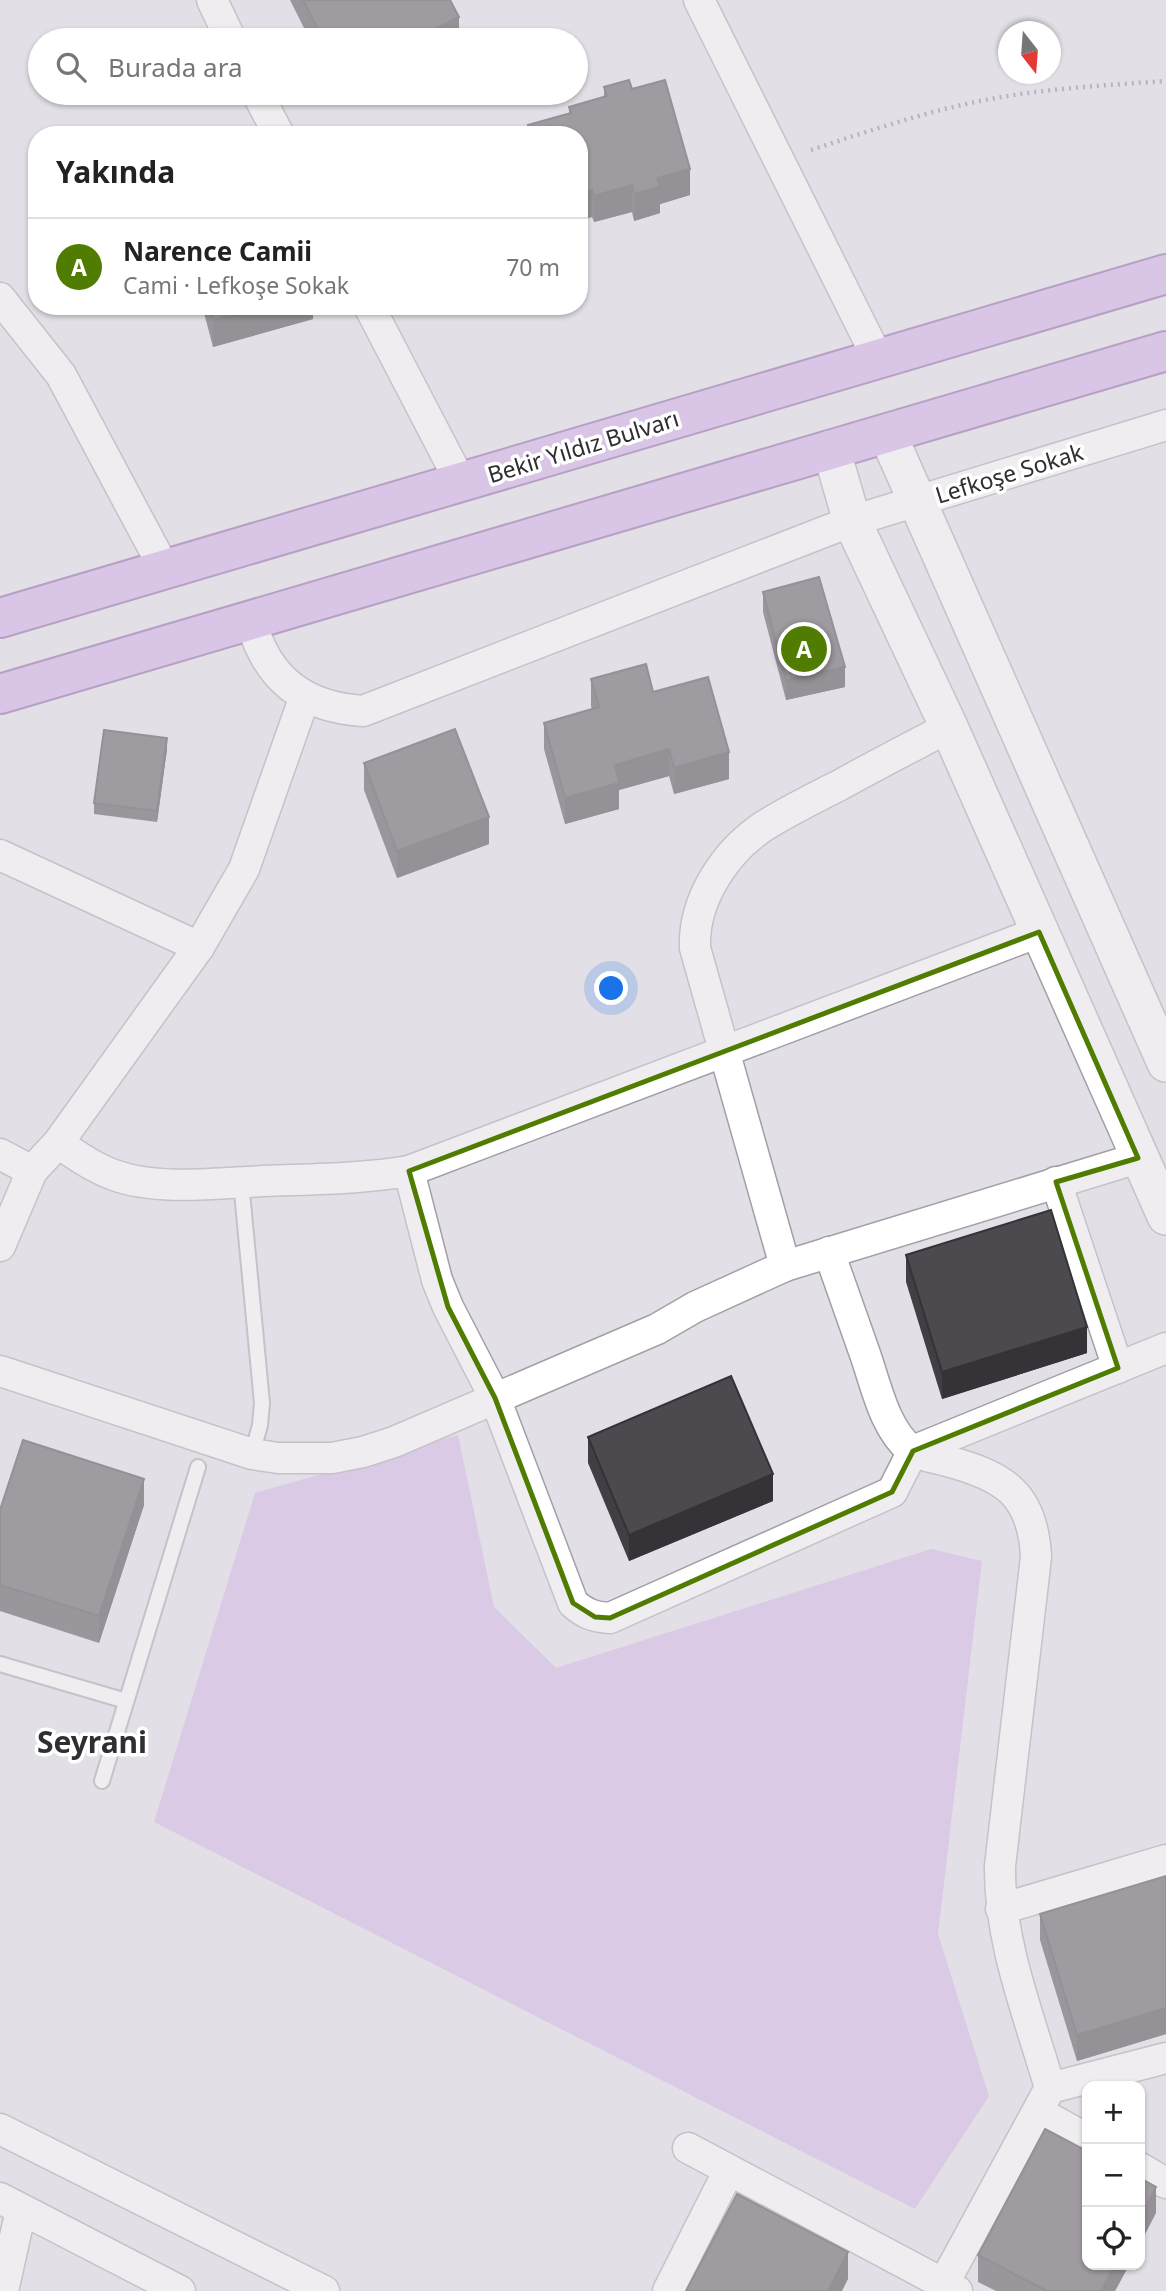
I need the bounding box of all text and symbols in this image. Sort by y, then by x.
north arrow [998,21,1061,84]
search box [28,28,588,105]
icon: search [52,48,90,86]
text: Burada ara [108,49,243,85]
text: Yakında [56,151,175,192]
text: Narence Camii [123,233,312,269]
text: A [71,251,87,283]
text: 70 m [506,251,560,283]
text: Cami · Lefkoşe Sokak [123,269,349,301]
street label: Bekir Yıldız Bulvarı [483,402,683,490]
street label: Lefkoşe Sokak [931,435,1088,511]
pin: A [781,623,827,675]
your location [594,971,628,1005]
district label: Seyrani [37,1721,147,1762]
map controls [1082,2081,1145,2270]
button: + [1082,2081,1145,2144]
button: − [1082,2144,1145,2207]
button: locate [1082,2207,1145,2270]

